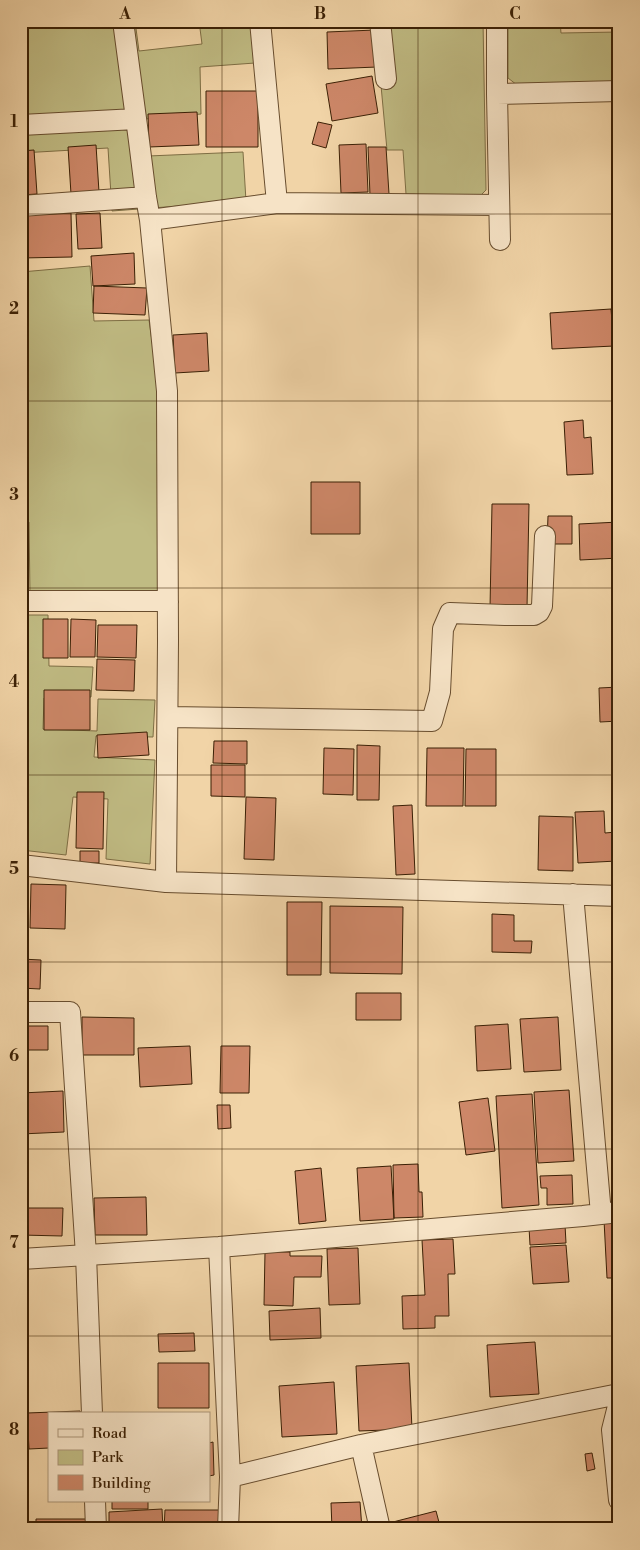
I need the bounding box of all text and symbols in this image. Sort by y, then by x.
text: A [118,4,131,24]
text: B [314,4,326,24]
text: C [509,4,521,24]
text: 1 [10,112,18,132]
text: 2 [9,299,19,319]
text: 3 [9,485,19,505]
text: 4 [9,672,20,692]
text: 5 [9,859,19,879]
text: 6 [9,1046,19,1066]
text: 7 [9,1233,19,1253]
legend [48,1412,210,1502]
text: 8 [9,1420,19,1440]
text: Road [92,1424,127,1443]
text: Park [92,1448,124,1467]
text: Building [91,1474,151,1493]

